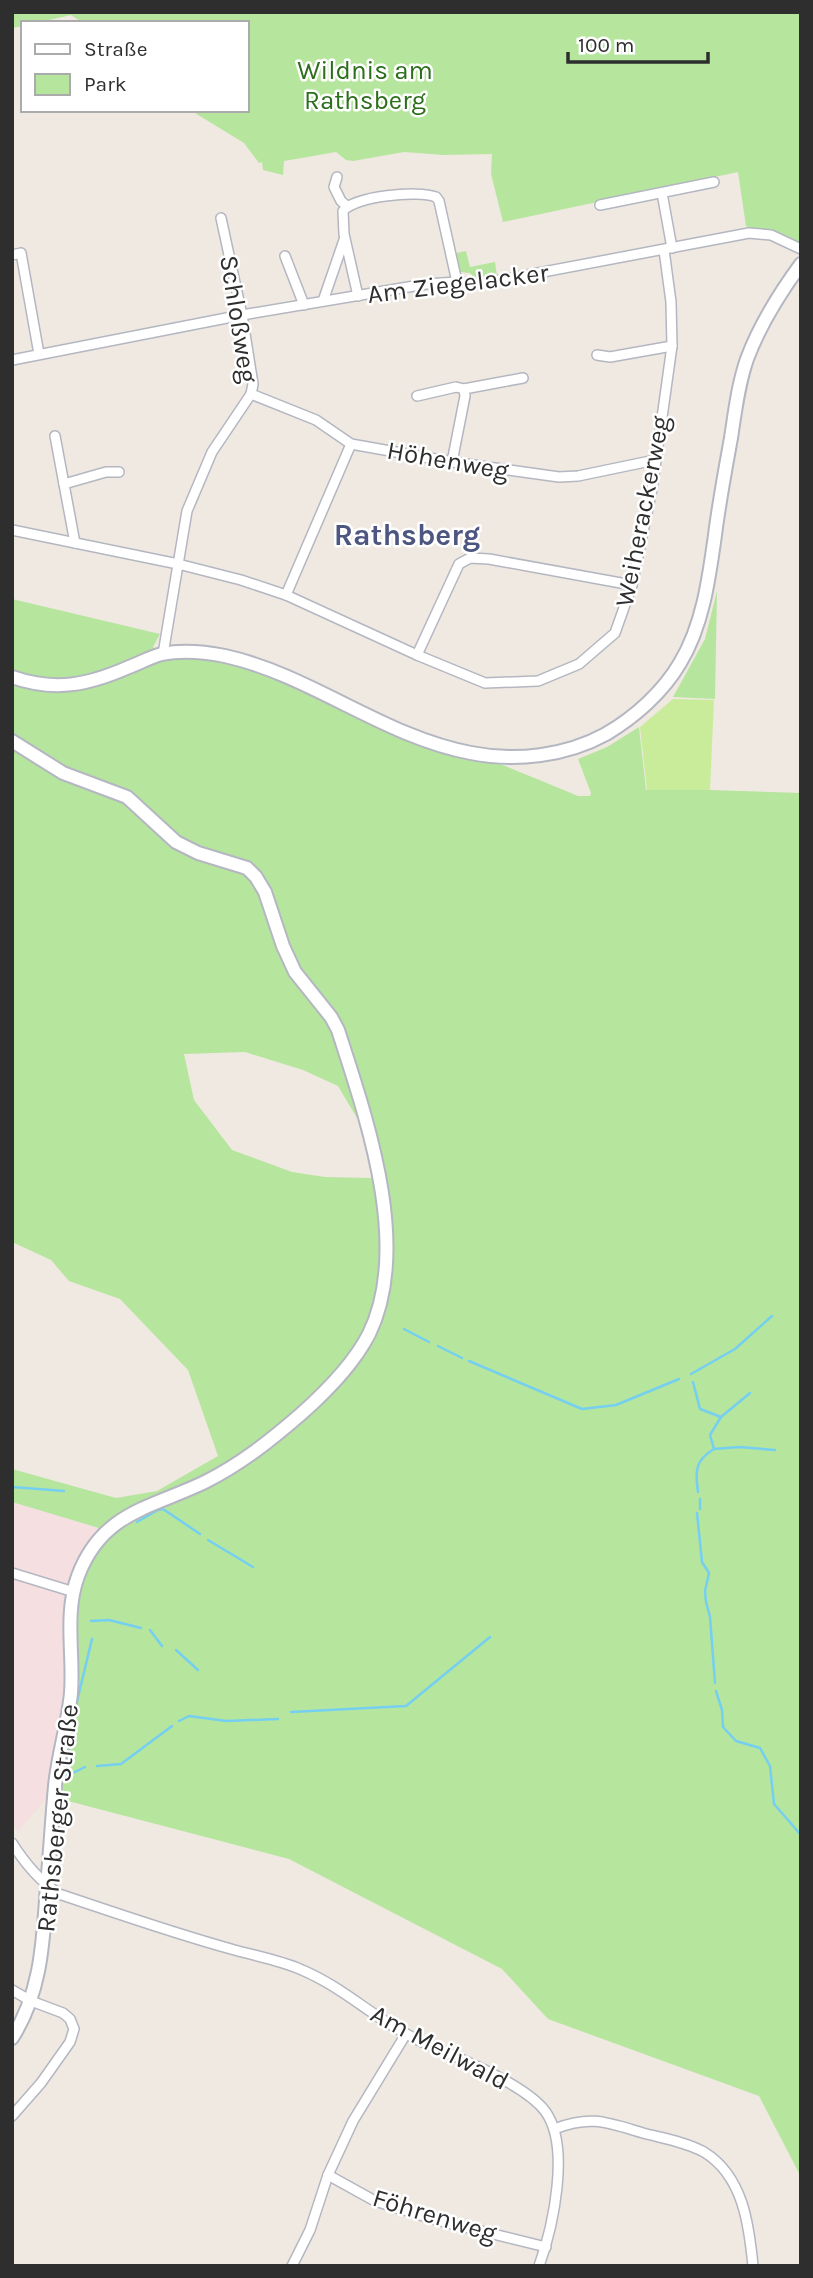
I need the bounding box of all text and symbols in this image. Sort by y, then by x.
legend [21,21,248,112]
scale bar [568,21,708,65]
text: 100 m [578,33,635,57]
text: Straße [84,37,147,61]
park label: Wildnis am Rathsberg [297,55,433,116]
text: Park [84,72,127,96]
street label: Schloßweg [213,253,264,386]
street label: Am Ziegelacker [366,257,551,310]
street label: Weiherackerweg [609,413,676,609]
street label: Höhenweg [385,435,512,487]
district label: Rathsberg [334,517,480,553]
street label: Rathsberger Straße [30,1702,85,1934]
street label: Am Meilwald [366,1998,514,2097]
street label: Föhrenweg [369,2182,501,2249]

